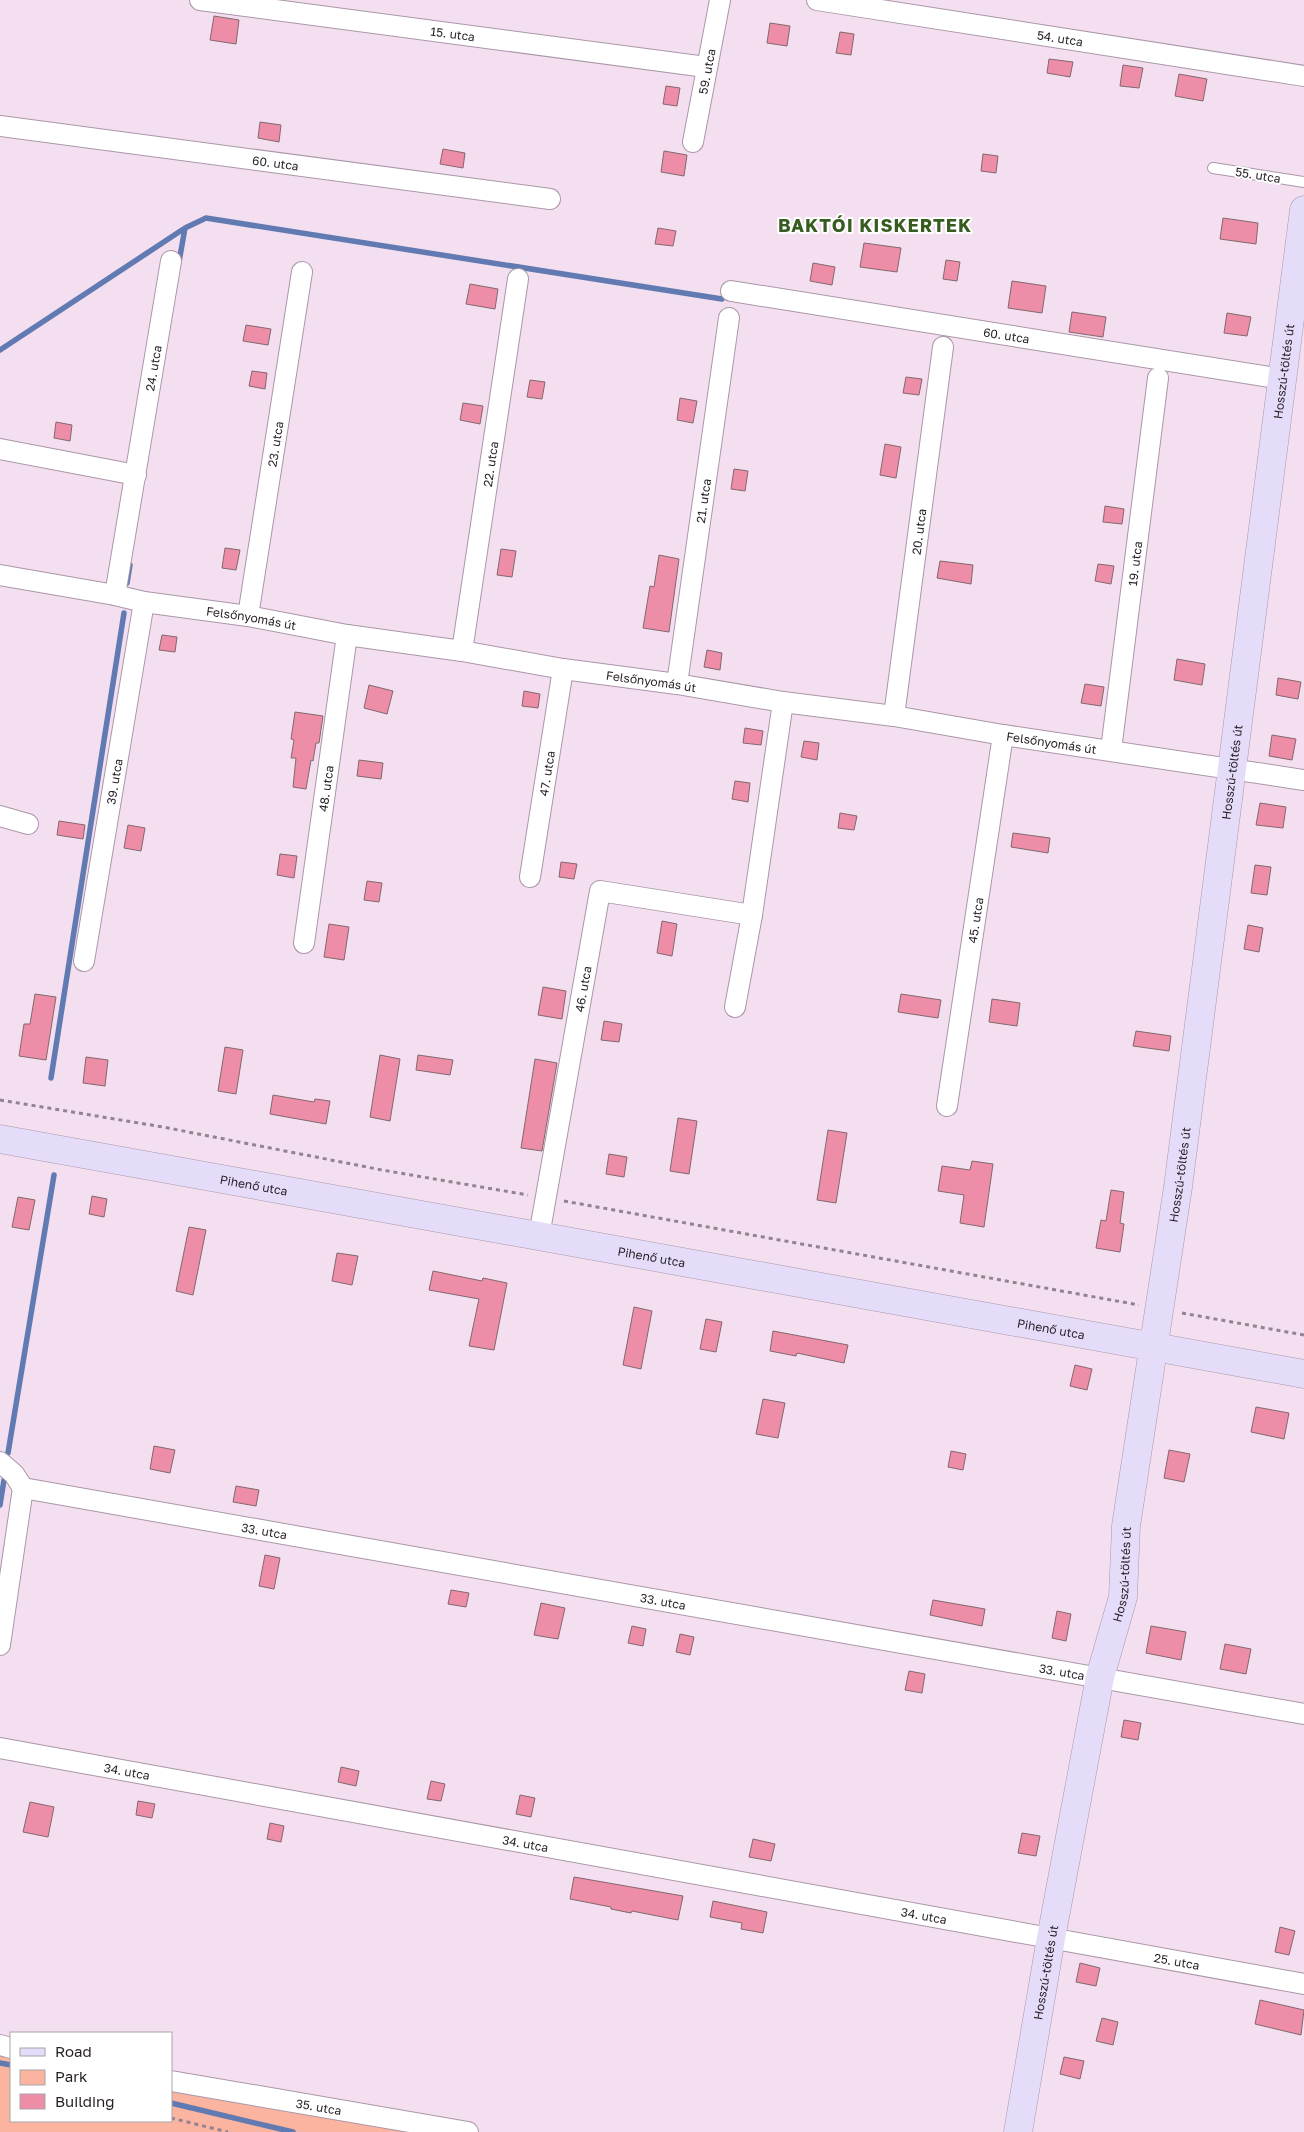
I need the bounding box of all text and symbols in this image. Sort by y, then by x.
street label: 15. utca [430,23,476,44]
street label: 54. utca [1036,27,1084,49]
street label: 59. utca [695,47,718,95]
street label: 60. utca [251,152,300,173]
street label: 55. utca [1234,164,1282,186]
district label: BAKTÓI KISKERTEK [778,214,972,236]
street label: Hosszú-töltés út [1270,323,1297,420]
street label: 60. utca [982,324,1031,346]
street label: 24. utca [142,344,164,392]
street label: 23. utca [264,420,286,468]
street label: 22. utca [479,440,501,488]
street label: 21. utca [692,478,714,524]
street label: 20. utca [908,508,929,556]
street label: 19. utca [1124,540,1145,587]
street label: Felsőnyomás út [205,603,298,633]
street label: Felsőnyomás út [605,667,698,695]
street label: Hosszú-töltés út [1218,723,1245,821]
street label: Felsőnyomás út [1005,728,1098,756]
street label: 47. utca [535,750,557,797]
street label: 39. utca [103,757,125,806]
street label: 48. utca [315,764,336,813]
street label: 45. utca [964,896,986,944]
street label: 46. utca [571,965,594,1013]
street label: Hosszú-töltés út [1165,1126,1193,1223]
street label: Pihenő utca [219,1171,289,1198]
street label: Pihenő utca [616,1243,687,1270]
street label: Pihenő utca [1016,1315,1086,1342]
street label: 33. utca [240,1519,288,1542]
street label: Hosszú-töltés út [1109,1526,1133,1624]
street label: 33. utca [639,1590,687,1612]
street label: 33. utca [1038,1660,1086,1683]
street label: 34. utca [103,1759,151,1782]
street label: 34. utca [501,1832,550,1855]
street label: 34. utca [900,1904,948,1927]
street label: Hosszú-töltés út [1030,1923,1061,2021]
street label: 25. utca [1153,1950,1201,1972]
legend [10,2032,172,2122]
text: Road [55,2042,92,2060]
text: Park [55,2067,88,2085]
text: Building [55,2092,115,2110]
street label: 35. utca [295,2095,343,2118]

